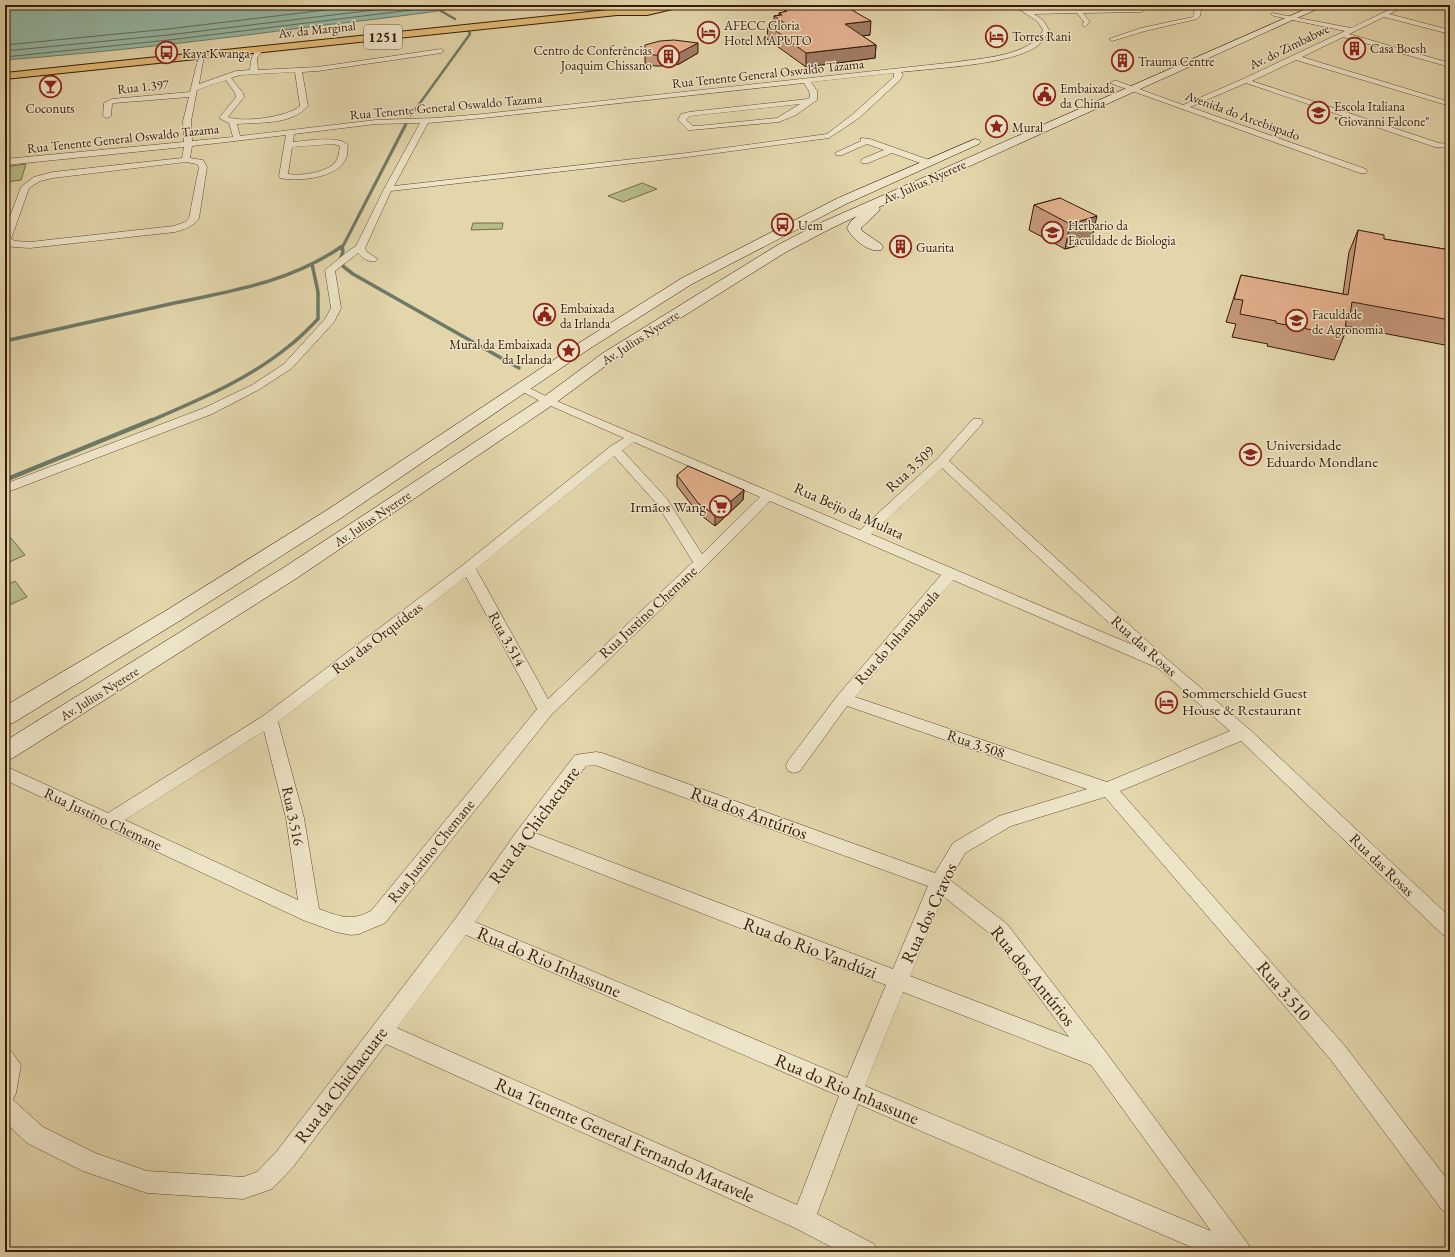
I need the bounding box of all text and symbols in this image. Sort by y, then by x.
street label: Av. da Marginal [276,17,357,42]
place label: AFECC Gloria Hotel MAPUTO [723,17,812,49]
hotel icon: AFECC Gloria Hotel MAPUTO [695,19,721,45]
street label: Av. do Zimbabwe [1246,20,1332,74]
hotel icon: Torres Rani [983,23,1009,49]
road number: 1251 [364,25,402,49]
place label: Torres Rani [1012,28,1071,45]
building icon: Casa Boesh [1342,35,1368,61]
bus stop icon: Kaya Kwanga [153,40,179,66]
place label: Casa Boesh [1370,40,1427,57]
place label: Centro de Conferências Joaquim Chissano [534,42,652,74]
building icon: Centro de Conferências Joaquim Chissano [655,44,681,70]
place label: Kaya Kwanga [182,45,250,62]
building icon: Trauma Centre [1110,48,1136,74]
place label: Trauma Centre [1138,53,1214,70]
street label: Rua Tenente General Oswaldo Tazama [671,55,866,92]
bar icon: Coconuts [37,73,63,99]
street label: Rua 1.397 [116,75,170,98]
place label: Embaixada da China [1060,80,1115,112]
public building icon: Embaixada da China [1031,82,1057,108]
street label: Avenida do Arcebispado [1182,86,1302,144]
street label: Rua Tenente General Oswaldo Tazama [349,90,544,123]
place label: Escola Italiana "Giovanni Falcone" [1334,98,1430,130]
place label: Coconuts [25,100,75,117]
school or university icon: Escola Italiana "Giovanni Falcone" [1306,100,1332,126]
place icon: Mural [984,114,1010,140]
place label: Mural [1012,119,1043,136]
street label: Rua Tenente General Oswaldo Tazama [26,120,221,157]
street label: Av. Julius Nyerere [879,156,968,208]
bus stop icon: Uem [770,212,796,238]
place label: Uem [798,217,823,234]
place label: Herbario da Faculdade de Biologia [1068,217,1176,249]
school or university icon: Herbario da Faculdade de Biologia [1040,219,1066,245]
building icon: Guarita [887,234,913,260]
place label: Guarita [916,239,955,256]
place label: Embaixada da Irlanda [560,300,615,332]
public building icon: Embaixada da Irlanda [531,302,557,328]
street label: Av. Julius Nyerere [597,306,682,369]
place label: Faculdade de Agronomia [1312,306,1384,338]
school or university icon: Faculdade de Agronomia [1283,308,1309,334]
place label: Mural da Embaixada da Irlanda [449,336,553,368]
place icon: Mural da Embaixada da Irlanda [555,338,581,364]
place label: Universidade Eduardo Mondlane [1266,435,1378,471]
street label: Rua 3.509 [881,441,938,496]
school or university icon: Universidade Eduardo Mondlane [1237,441,1263,467]
street label: Rua Beijo da Mulata [791,478,907,543]
street label: Av. Julius Nyerere [330,486,414,551]
supermarket icon: Irmãos Wang [708,494,734,520]
place label: Irmãos Wang [630,497,706,516]
street label: Rua Justino Chemane [594,561,701,662]
street label: Rua do Inhambazula [850,585,943,688]
street label: Rua das Orquídeas [327,597,426,678]
street label: Rua 3.514 [485,608,531,670]
street label: Rua das Rosas [1107,611,1182,680]
street label: Av. Julius Nyerere [56,663,142,725]
place label: Sommerschield Guest House & Restaurant [1182,683,1308,719]
hotel icon: Sommerschield Guest House & Restaurant [1153,689,1179,715]
street label: Rua 3.508 [945,725,1008,762]
street label: Rua da Chichacuare [483,761,584,888]
street label: Rua dos Antúrios [688,781,811,844]
street label: Rua Justino Chemane [41,783,165,854]
street label: Rua 3.516 [278,785,309,847]
street label: Rua Justino Chemane [383,795,478,906]
street label: Rua das Rosas [1346,829,1419,900]
street label: Rua dos Cravos [895,859,962,967]
street label: Rua do Rio Vandúzi [740,911,881,984]
street label: Rua do Rio Inhassune [474,921,625,1002]
street label: Rua dos Antúrios [986,921,1081,1031]
street label: Rua 3.510 [1252,956,1317,1026]
street label: Rua da Chichacuare [289,1022,392,1148]
street label: Rua do Rio Inhassune [772,1048,923,1129]
street label: Rua Tenente General Fernando Matavele [492,1072,758,1207]

